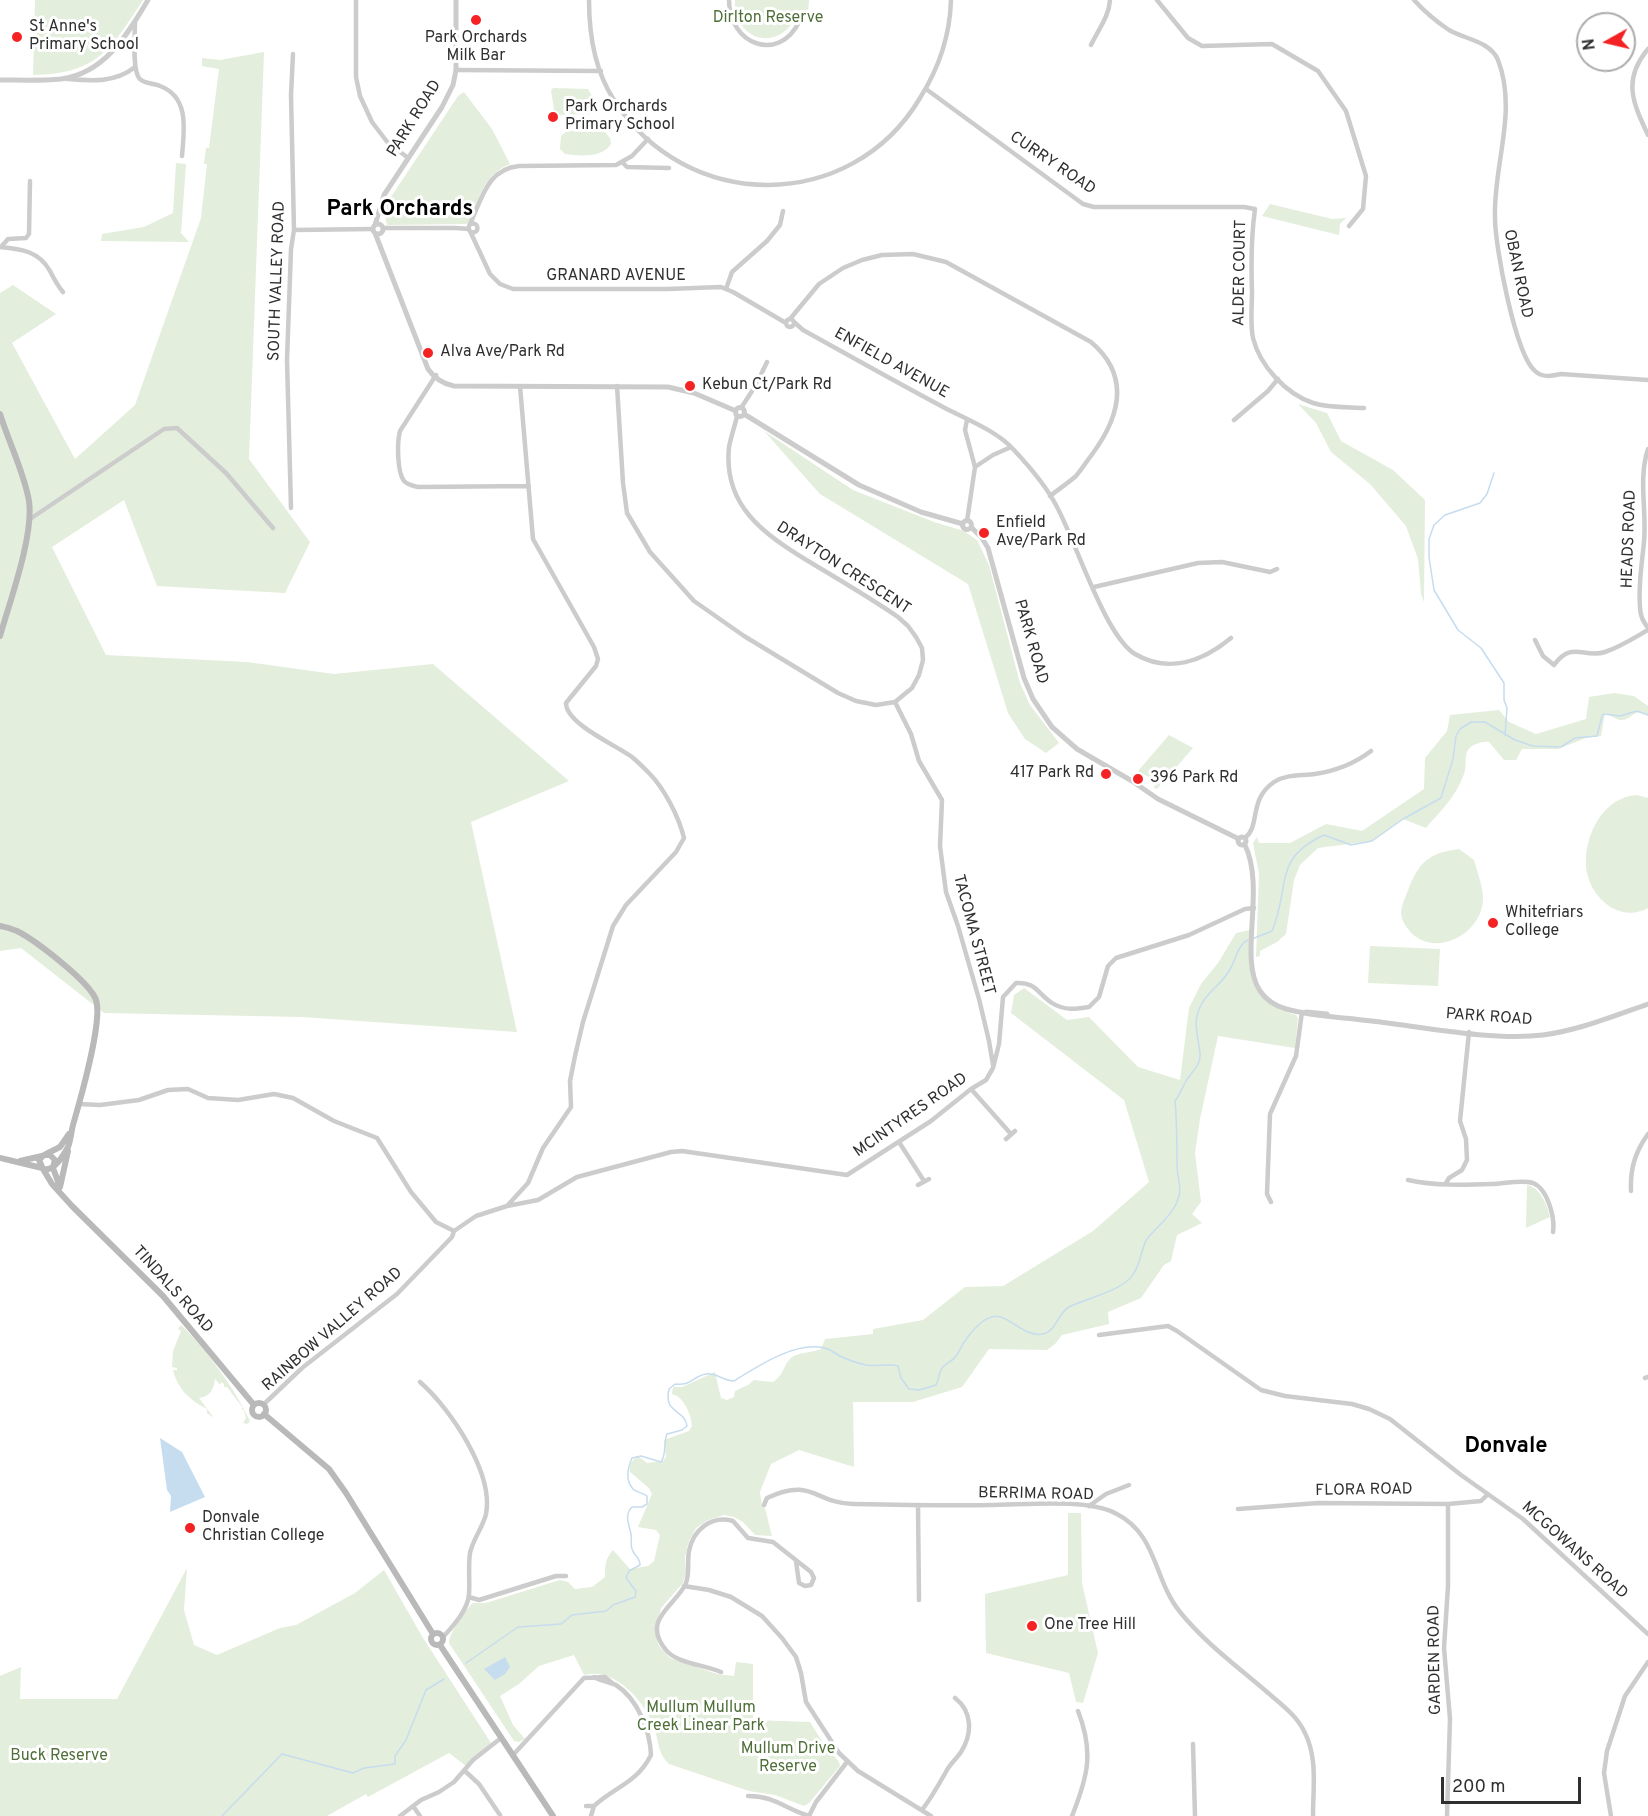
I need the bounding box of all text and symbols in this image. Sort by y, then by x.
park label: Dirlton Reserve [713,9,823,29]
north arrow [1576,12,1636,72]
marker: Park Orchards Milk Bar [469,13,483,27]
place label: St Anne's Primary School [29,18,139,56]
place label: Park Orchards Milk Bar [425,29,527,67]
marker: St Anne's Primary School [10,30,24,44]
text: N [1579,37,1601,51]
street label: PARK ROAD [384,77,446,161]
place label: Park Orchards Primary School [565,98,675,136]
marker: Park Orchards Primary School [546,110,560,124]
street label: CURRY ROAD [1005,128,1099,200]
district label: Park Orchards [327,198,473,224]
street label: SOUTH VALLEY ROAD [266,201,290,361]
street label: ALDER COURT [1230,220,1252,326]
street label: OBAN ROAD [1498,228,1536,320]
street label: GRANARD AVENUE [546,267,686,287]
street label: ENFIELD AVENUE [830,325,952,403]
place label: Alva Ave/Park Rd [440,343,565,363]
marker: Alva Ave/Park Rd [421,346,435,360]
place label: Kebun Ct/Park Rd [702,376,832,396]
marker: Kebun Ct/Park Rd [683,379,697,393]
street label: HEADS ROAD [1619,489,1641,589]
place label: Enfield Ave/Park Rd [996,514,1086,552]
street label: DRAYTON CRESCENT [772,518,914,620]
marker: Enfield Ave/Park Rd [977,526,991,540]
street label: PARK ROAD [1009,598,1051,686]
place label: 417 Park Rd [1010,764,1094,784]
marker: 417 Park Rd [1099,767,1113,781]
place label: 396 Park Rd [1150,769,1238,789]
marker: 396 Park Rd [1131,772,1145,786]
street label: TACOMA STREET [948,873,998,997]
place label: Whitefriars College [1505,904,1583,942]
marker: Whitefriars College [1486,916,1500,930]
street label: PARK ROAD [1445,1005,1533,1031]
street label: MCINTYRES ROAD [850,1070,972,1162]
street label: TINDALS ROAD [128,1242,216,1338]
street label: RAINBOW VALLEY ROAD [259,1264,407,1396]
district label: Donvale [1464,1435,1548,1461]
street label: FLORA ROAD [1315,1481,1413,1501]
street label: BERRIMA ROAD [978,1484,1094,1506]
street label: MCGOWANS ROAD [1517,1498,1631,1604]
place label: Donvale Christian College [202,1509,324,1547]
marker: Donvale Christian College [183,1521,197,1535]
street label: GARDEN ROAD [1425,1605,1447,1715]
place label: One Tree Hill [1044,1616,1136,1636]
marker: One Tree Hill [1025,1619,1039,1633]
park label: Mullum Mullum Creek Linear Park [637,1699,765,1737]
park label: Mullum Drive Reserve [741,1740,835,1778]
park label: Buck Reserve [10,1747,108,1767]
scale bar [1444,1765,1584,1803]
text: 200 m [1452,1776,1505,1799]

